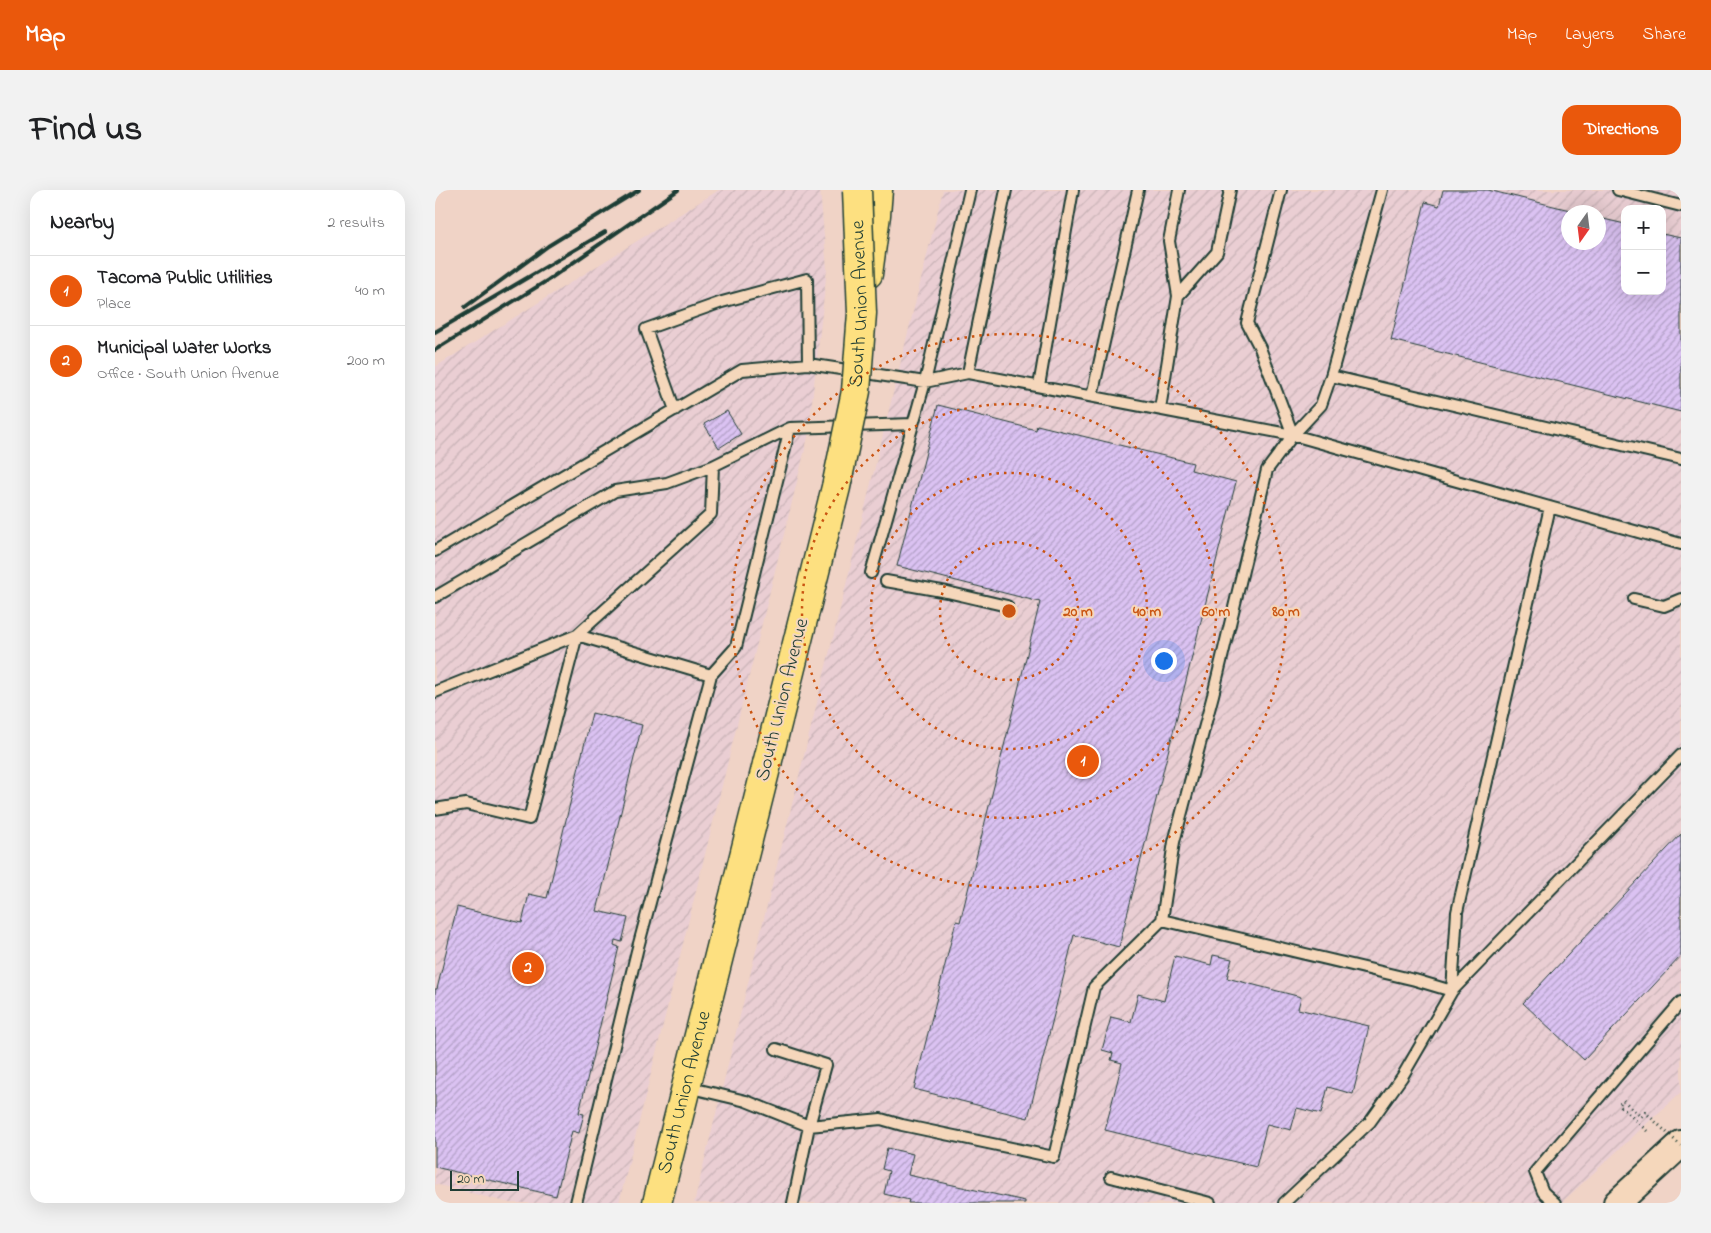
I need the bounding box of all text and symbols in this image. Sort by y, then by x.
text: Map [25,18,66,53]
text: Map [1507,22,1537,48]
text: Layers [1565,22,1615,48]
text: Share [1643,22,1686,48]
text: Find us [30,105,142,156]
button: Directions [1562,105,1681,155]
north arrow [1561,205,1606,250]
map controls [1621,205,1666,295]
button: + [1621,205,1666,250]
text: Nearby [50,208,114,238]
text: 2 results [327,211,385,235]
street label: South Union Avenue [842,220,877,388]
button: − [1621,250,1666,295]
text: Tacoma Public Utilities [97,265,273,292]
text: 1 [63,279,69,303]
text: 40 m [355,279,385,303]
text: Place [97,292,131,316]
text: Municipal Water Works [97,335,272,362]
text: 2 [62,349,70,373]
text: 200 m [347,349,385,373]
text: Office · South Union Avenue [97,362,279,386]
text: 20 m [1062,601,1093,623]
text: 40 m [1132,601,1161,623]
text: 60 m [1201,601,1231,623]
text: 80 m [1271,601,1300,623]
centre of rings [1000,602,1018,620]
street label: South Union Avenue [749,615,817,785]
your location [1151,648,1177,674]
pin: 1 [1067,742,1099,780]
pin: 2 [512,949,544,987]
street label: South Union Avenue [650,1008,719,1177]
scale bar [450,1168,519,1191]
text: 20 m [457,1169,484,1190]

